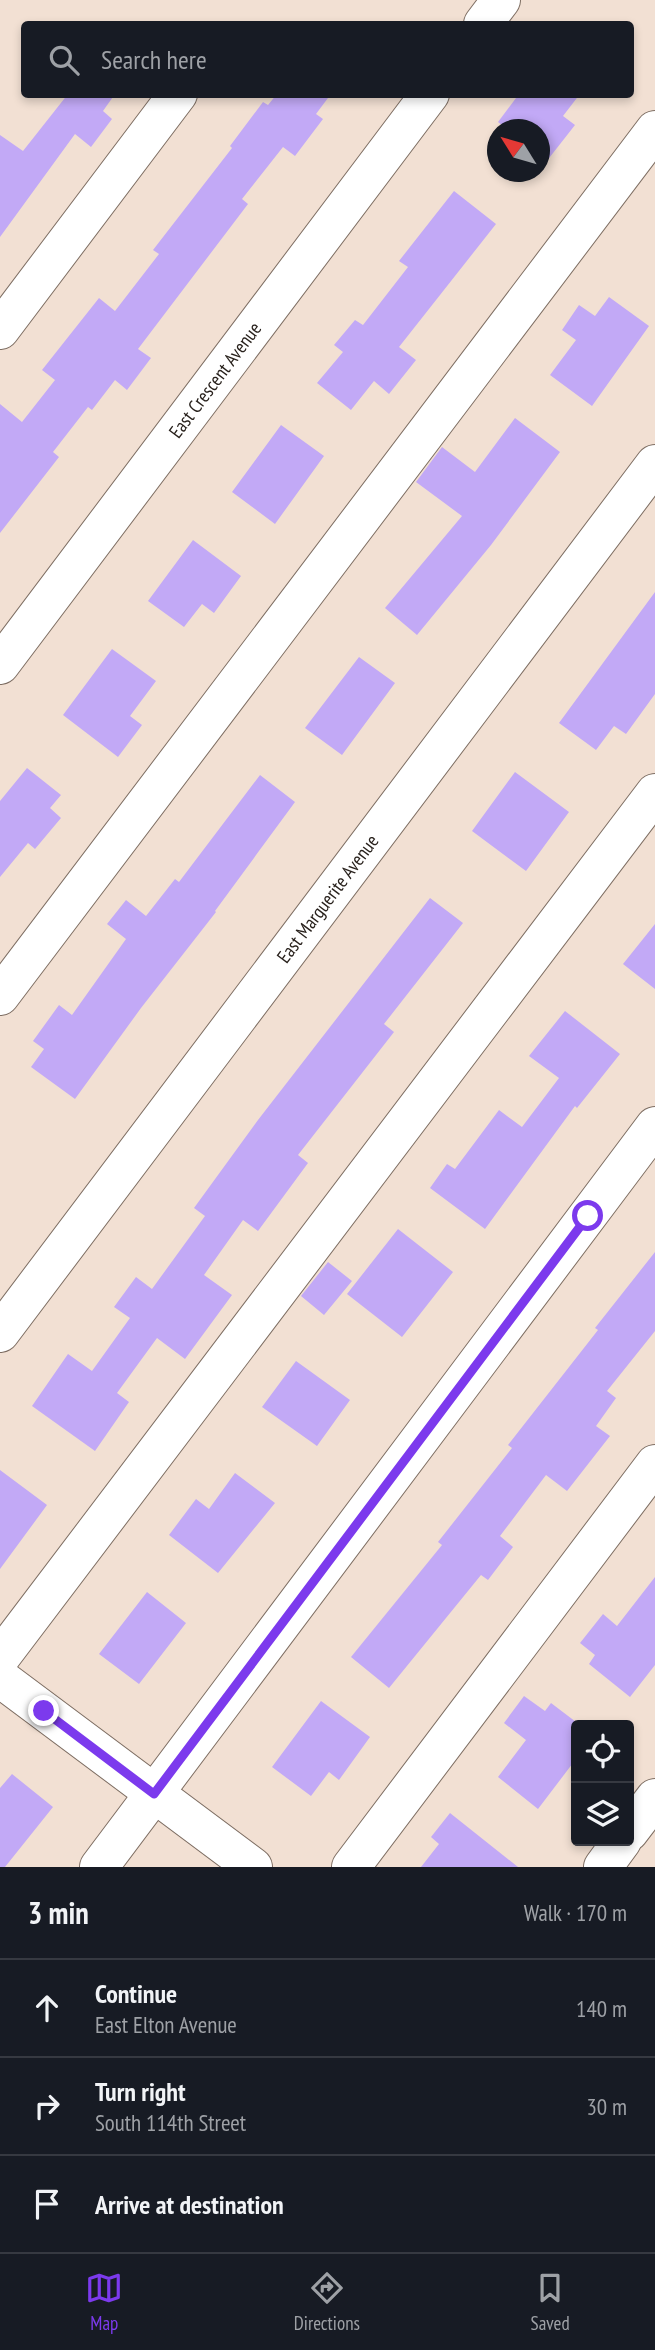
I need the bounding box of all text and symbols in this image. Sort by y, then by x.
search box [21,21,634,98]
icon: search [45,41,83,79]
text: Search here [101,43,207,76]
north arrow [487,119,550,182]
street label: East Crescent Avenue [163,317,266,443]
street label: East Marguerite Avenue [271,830,384,968]
route start [572,1200,603,1231]
route end [28,1695,59,1726]
map controls [571,1720,634,1846]
button: locate [571,1720,634,1783]
button: layers [571,1783,634,1846]
text: 3 min [28,1893,89,1932]
text: Walk · 170 m [524,1898,627,1927]
text: Continue [95,1977,177,2010]
icon: ahead [28,1989,66,2027]
text: 140 m [576,1994,627,2023]
text: East Elton Avenue [95,2010,237,2039]
text: Turn right [95,2075,186,2108]
icon: right [28,2087,66,2125]
text: 30 m [586,2092,627,2121]
text: South 114th Street [95,2108,246,2137]
icon: arrive [28,2185,66,2223]
text: Arrive at destination [95,2188,284,2221]
tab: Map [85,2269,123,2335]
tab: Directions [294,2269,360,2335]
tab: Saved [531,2269,570,2335]

